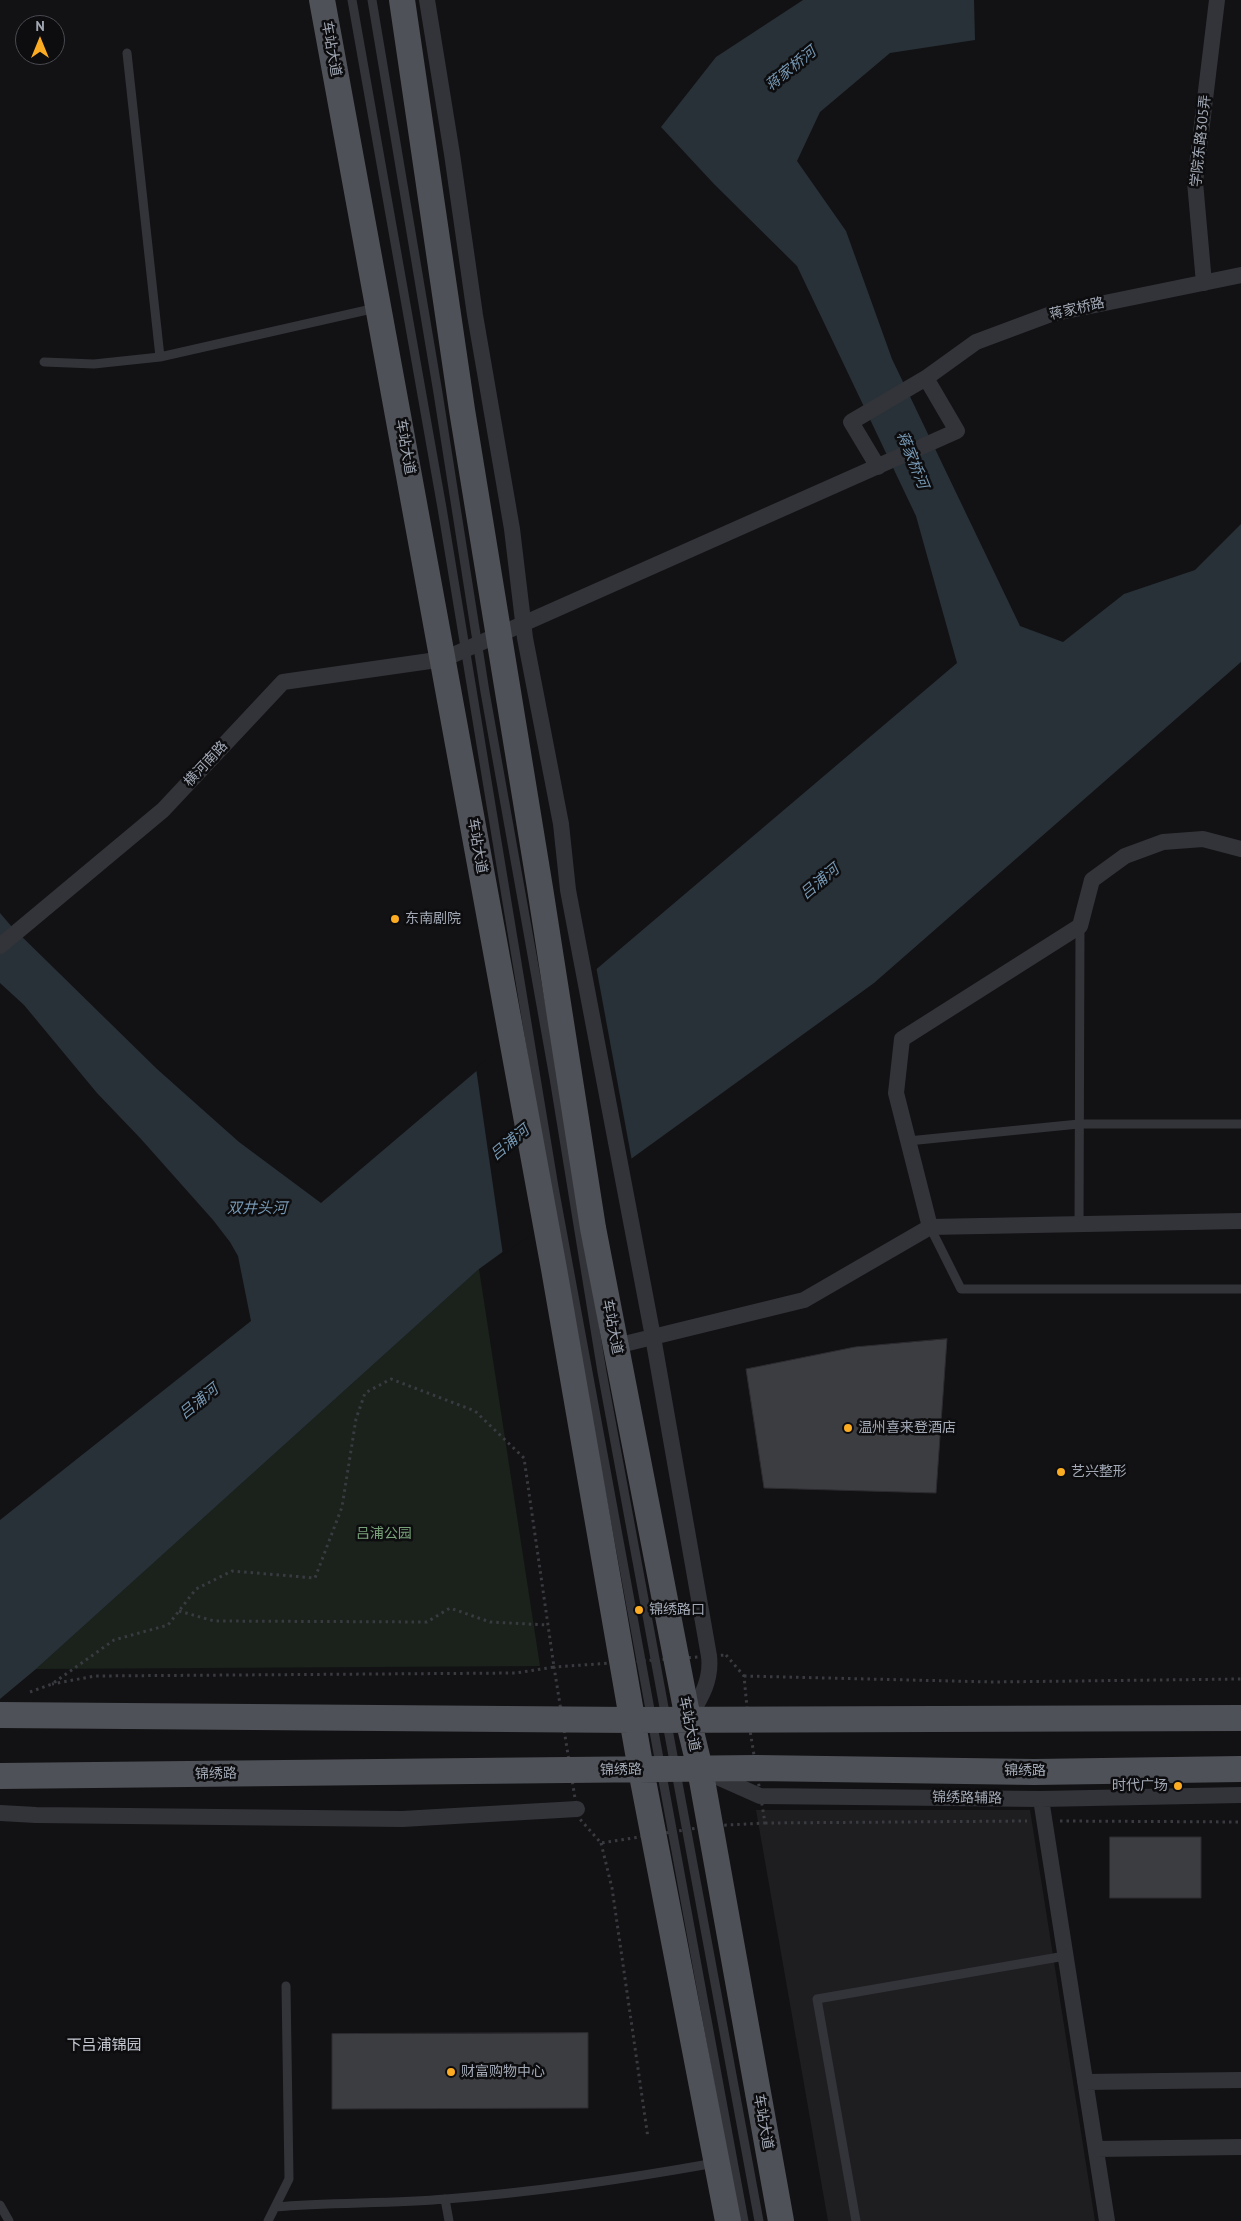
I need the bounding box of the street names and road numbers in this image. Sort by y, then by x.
street label: 车站大道 [318,20,344,78]
street label: 学院东路305弄 [1188,94,1214,188]
street label: 蒋家桥路 [1048,295,1106,323]
street label: 车站大道 [392,418,418,476]
street label: 横河南路 [181,738,231,790]
street label: 车站大道 [464,817,490,875]
street label: 车站大道 [598,1298,626,1356]
street label: 车站大道 [675,1695,703,1753]
street label: 锦绣路 [600,1761,642,1779]
street label: 锦绣路 [1004,1763,1046,1779]
street label: 锦绣路 [195,1765,237,1783]
street label: 锦绣路辅路 [932,1789,1002,1807]
street label: 车站大道 [750,2093,776,2151]

